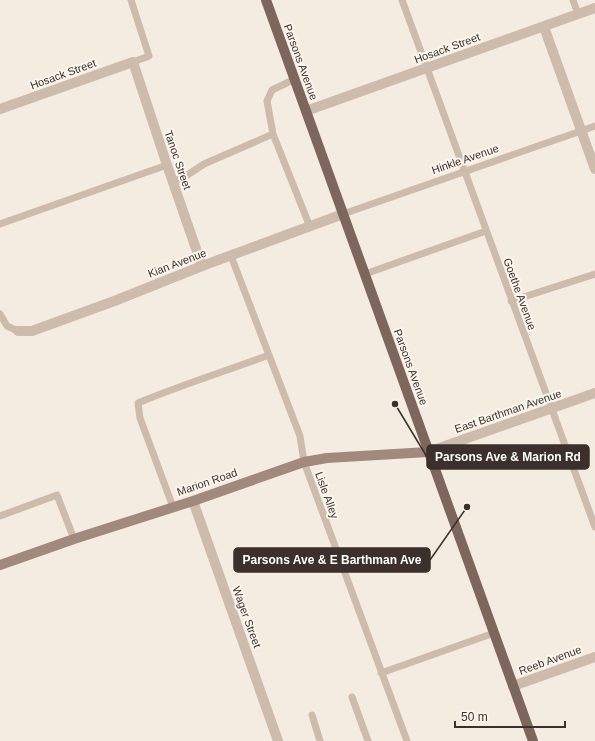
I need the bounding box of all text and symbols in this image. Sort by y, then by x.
street label: Parsons Avenue [282,22,320,102]
street label: Hosack Street [412,31,482,65]
street label: Hosack Street [28,57,98,91]
street label: Tanoc Street [162,129,194,191]
street label: Hinkle Avenue [430,142,500,176]
street label: Kian Avenue [146,246,208,280]
street label: Goethe Avenue [501,256,539,332]
street label: Parsons Avenue [392,327,430,407]
street label: East Barthman Avenue [453,387,563,435]
callout: Parsons Ave & Marion Rd [427,445,589,469]
text: Parsons Ave & Marion Rd [435,450,581,464]
street label: Marion Road [175,466,239,498]
street label: Lisle Alley [313,470,341,521]
callout: Parsons Ave & E Barthman Ave [234,548,430,572]
text: Parsons Ave & E Barthman Ave [243,553,422,567]
street label: Wager Street [230,585,264,649]
street label: Reeb Avenue [517,643,583,677]
scale bar [455,703,565,729]
text: 50 m [461,710,488,724]

